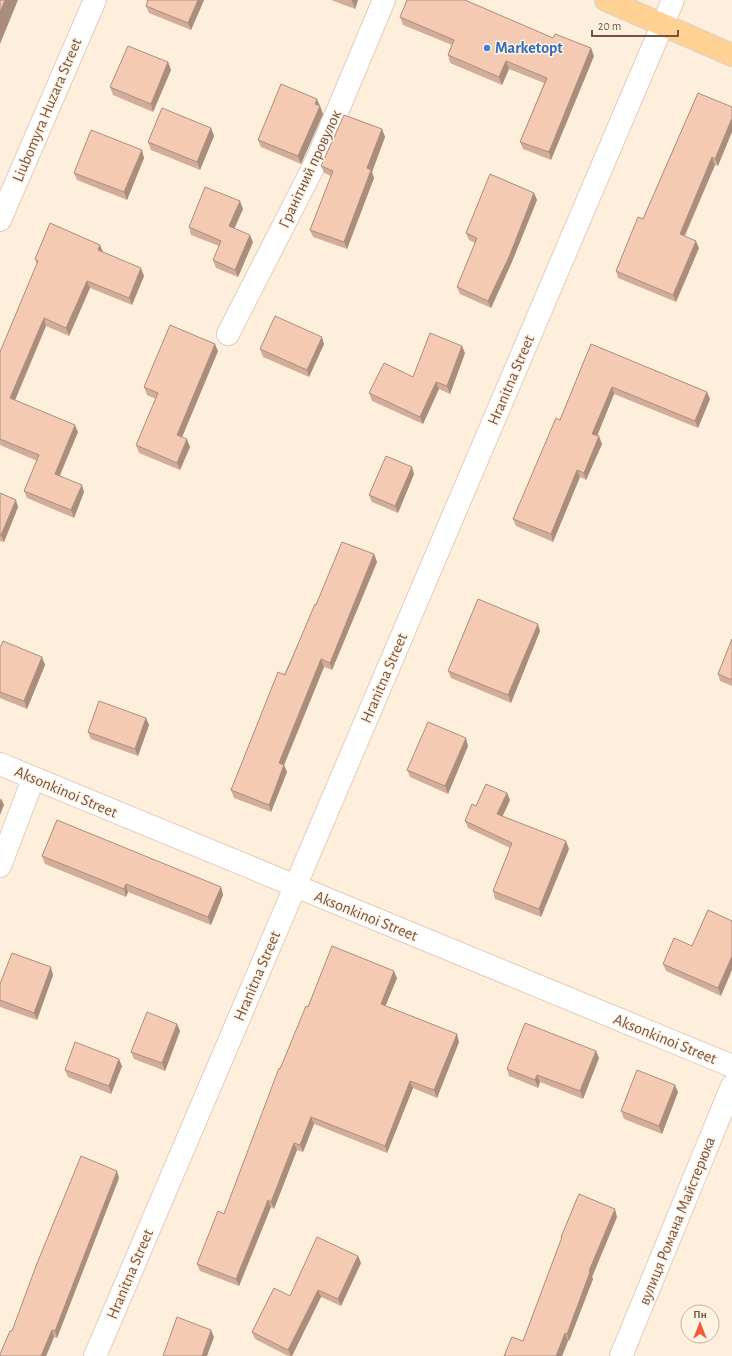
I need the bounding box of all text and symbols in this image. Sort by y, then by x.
scale bar [592,12,678,38]
text: 20 m [598,20,621,32]
street label: Liubomyra Huzara Street [9,36,85,185]
place label: Marketopt [495,40,563,56]
marker: Marketopt [482,43,492,53]
street label: Гранітний провулок [276,107,346,231]
street label: Hranitna Street [485,333,537,427]
street label: Hranitna Street [358,631,410,725]
street label: Aksonkinoi Street [12,763,120,821]
street label: Aksonkinoi Street [312,888,420,944]
street label: Hranitna Street [231,929,283,1023]
street label: Aksonkinoi Street [611,1011,719,1067]
street label: вулиця Романа Майстерюка [636,1135,719,1308]
street label: Hranitna Street [104,1227,156,1321]
north arrow [680,1304,720,1344]
text: Пн [693,1309,707,1320]

